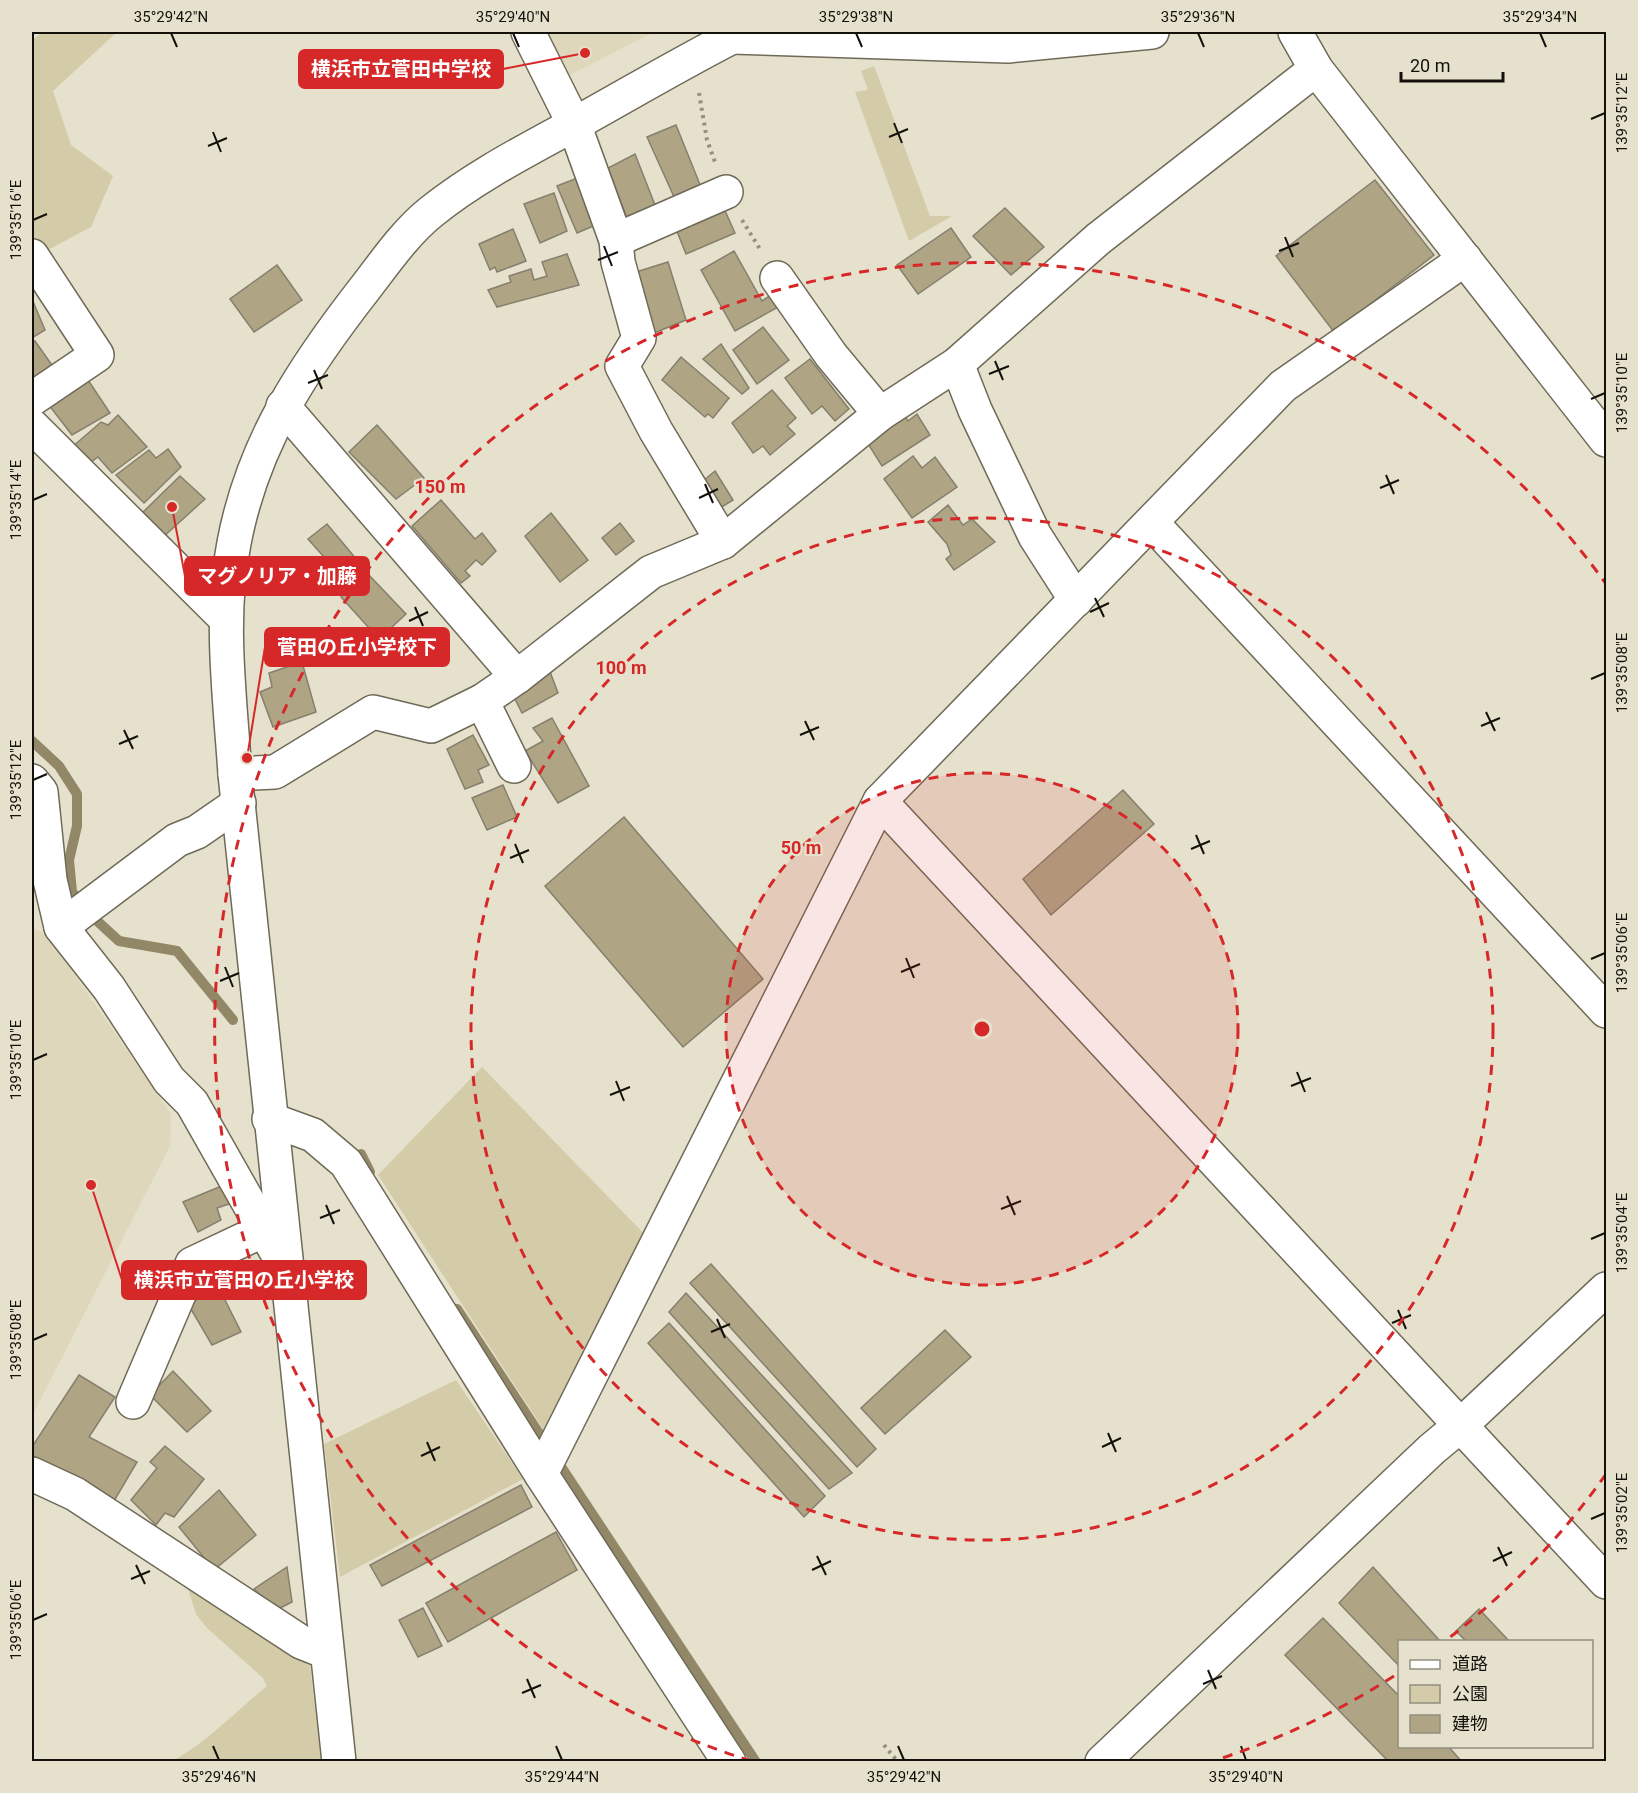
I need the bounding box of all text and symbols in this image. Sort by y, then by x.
text: 35°29'42"N [134,8,208,26]
text: 35°29'40"N [476,8,550,26]
text: 35°29'38"N [819,8,893,26]
text: 35°29'36"N [1161,8,1235,26]
text: 35°29'34"N [1503,8,1577,26]
scale bar [1401,45,1503,83]
callout: 横浜市立菅田中学校 [299,50,503,88]
text: 20 m [1410,55,1450,76]
text: 横浜市立菅田中学校 [311,57,491,81]
text: 139°35'12"E [1613,72,1631,153]
text: 139°35'16"E [7,179,25,260]
text: 139°35'10"E [1613,352,1631,433]
text: 139°35'14"E [7,459,25,540]
text: 150 m [414,476,466,497]
callout: マグノリア・加藤 [185,557,369,595]
text: マグノリア・加藤 [197,564,357,588]
callout: 菅田の丘小学校下 [265,628,449,666]
text: 139°35'08"E [1613,632,1631,713]
text: 菅田の丘小学校下 [277,635,437,659]
text: 100 m [595,657,647,678]
text: 139°35'12"E [7,739,25,820]
text: 50 m [781,837,821,858]
text: 139°35'06"E [1613,912,1631,993]
text: 139°35'10"E [7,1019,25,1100]
centre of rings [972,1019,992,1039]
text: 139°35'04"E [1613,1192,1631,1273]
callout: 横浜市立菅田の丘小学校 [122,1261,366,1299]
text: 横浜市立菅田の丘小学校 [134,1268,354,1292]
text: 139°35'08"E [7,1299,25,1380]
text: 139°35'02"E [1613,1472,1631,1553]
text: 139°35'06"E [7,1579,25,1660]
legend [1398,1640,1593,1748]
text: 道路 [1452,1653,1488,1674]
text: 公園 [1452,1683,1488,1704]
text: 建物 [1452,1713,1488,1734]
text: 35°29'46"N [182,1768,256,1786]
text: 35°29'44"N [525,1768,599,1786]
text: 35°29'42"N [867,1768,941,1786]
text: 35°29'40"N [1209,1768,1283,1786]

